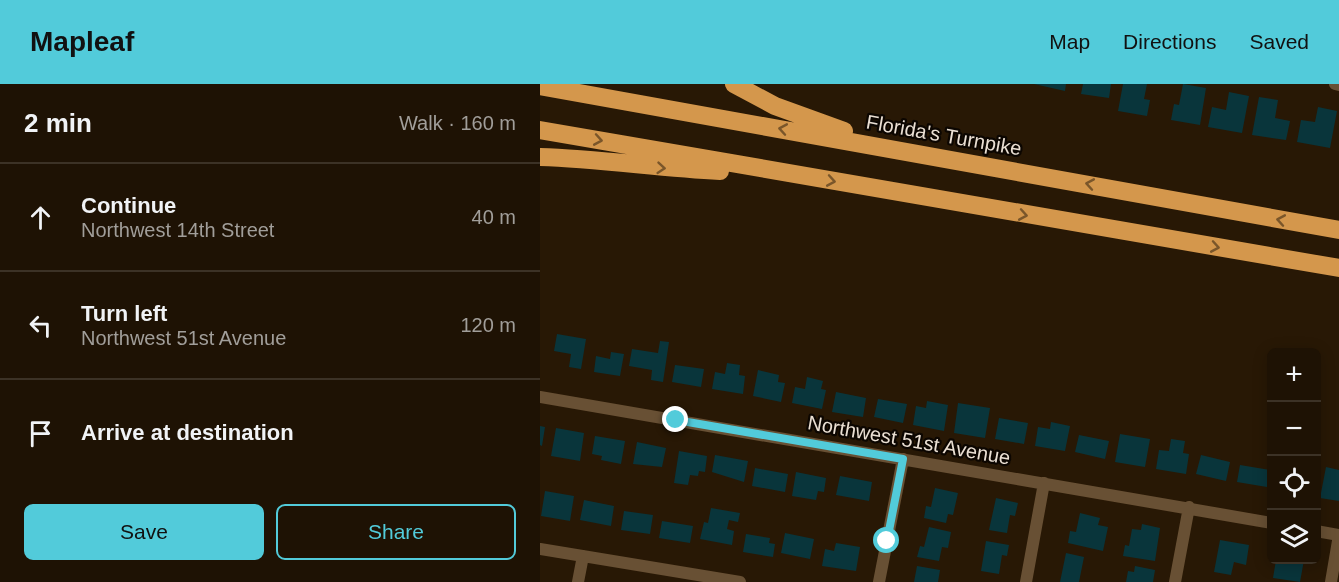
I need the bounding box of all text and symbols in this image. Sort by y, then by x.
text: Mapleaf [30,26,134,57]
text: Map [1049,30,1090,53]
text: Directions [1123,30,1216,53]
text: Saved [1249,30,1309,53]
text: 2 min [24,108,92,138]
street label: Florida's Turnpike [865,111,1023,159]
text: Walk · 160 m [399,112,516,134]
one-way arrow [778,123,787,135]
one-way arrow [592,133,602,146]
one-way arrow [656,161,665,174]
one-way arrow [826,174,836,187]
one-way arrow [1085,178,1095,191]
text: Continue [81,193,176,218]
icon: ahead [24,201,57,234]
text: 40 m [472,206,516,228]
one-way arrow [1018,208,1028,221]
one-way arrow [1277,214,1286,226]
text: Northwest 14th Street [81,219,274,241]
one-way arrow [1211,241,1220,253]
text: Turn left [81,301,167,326]
icon: left [24,309,57,342]
text: 120 m [460,314,516,336]
text: Northwest 51st Avenue [81,327,286,349]
map controls [1267,348,1321,564]
button: + [1267,348,1321,402]
button: − [1267,402,1321,456]
route end [662,406,688,432]
street label: Northwest 51st Avenue [806,411,1012,469]
icon: arrive [24,417,57,450]
text: Arrive at destination [81,420,294,445]
button: locate [1267,456,1321,510]
button: Save [24,504,264,560]
button: Share [276,504,516,560]
button: layers [1267,510,1321,564]
route start [873,527,899,553]

